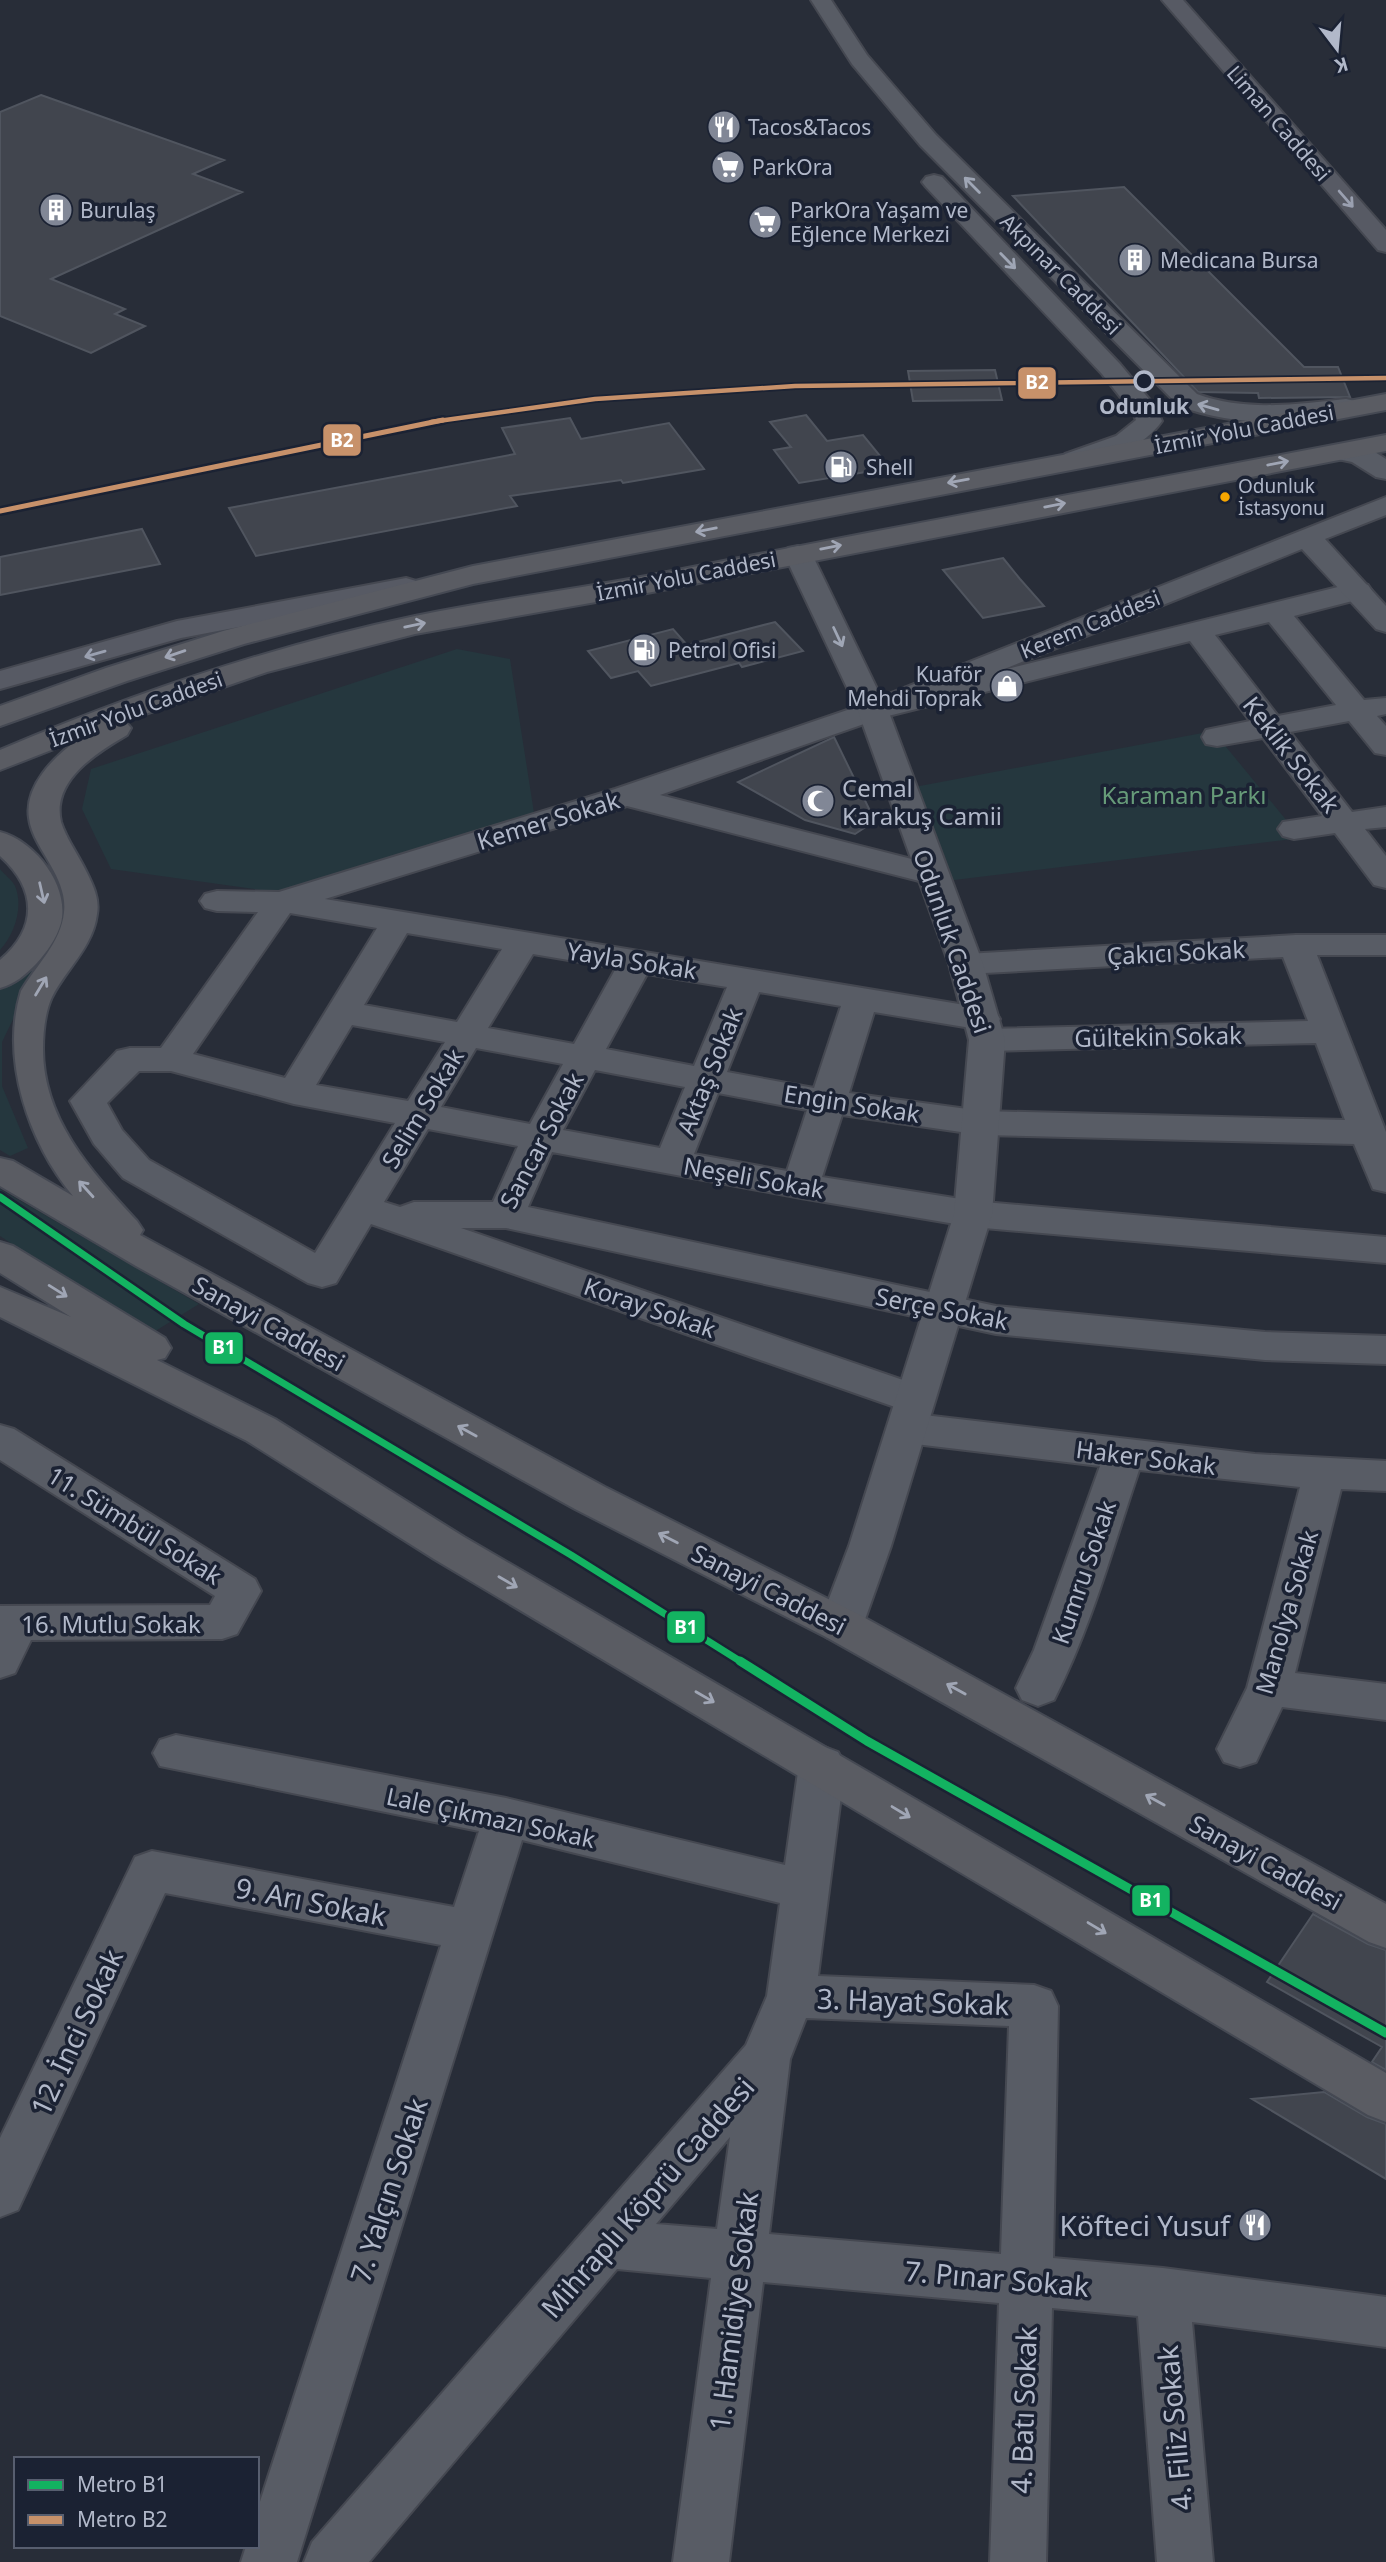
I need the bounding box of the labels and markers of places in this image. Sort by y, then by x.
restaurant icon: Tacos&Tacos [705,108,743,146]
place label: Tacos&Tacos [748,113,871,141]
supermarket icon: ParkOra [709,148,747,186]
place label: ParkOra [752,153,833,181]
building icon: Burulaş [37,191,75,229]
place label: Burulaş [80,196,156,224]
place label: ParkOra Yaşam ve Eğlence Merkezi [790,196,968,248]
supermarket icon: ParkOra Yaşam ve Eğlence Merkezi [746,203,784,241]
building icon: Medicana Bursa [1116,241,1154,279]
place label: Medicana Bursa [1160,246,1318,274]
marker: Odunluk [1134,371,1154,391]
place label: Odunluk [1099,392,1190,420]
fuel station icon: Shell [822,448,860,486]
place label: Shell [866,453,913,481]
place label: Odunluk İstasyonu [1238,473,1325,521]
marker: Odunluk İstasyonu [1218,490,1232,504]
fuel station icon: Petrol Ofisi [625,631,663,669]
place label: Petrol Ofisi [668,636,777,664]
place label: Kuaför Mehdi Toprak [847,660,983,712]
shop icon: Kuaför Mehdi Toprak [988,667,1026,705]
place label: Cemal Karakuş Camii [842,771,1002,832]
mosque icon: Cemal Karakuş Camii [799,782,837,820]
place label: Köfteci Yusuf [1060,2206,1231,2244]
restaurant icon: Köfteci Yusuf [1236,2206,1274,2244]

